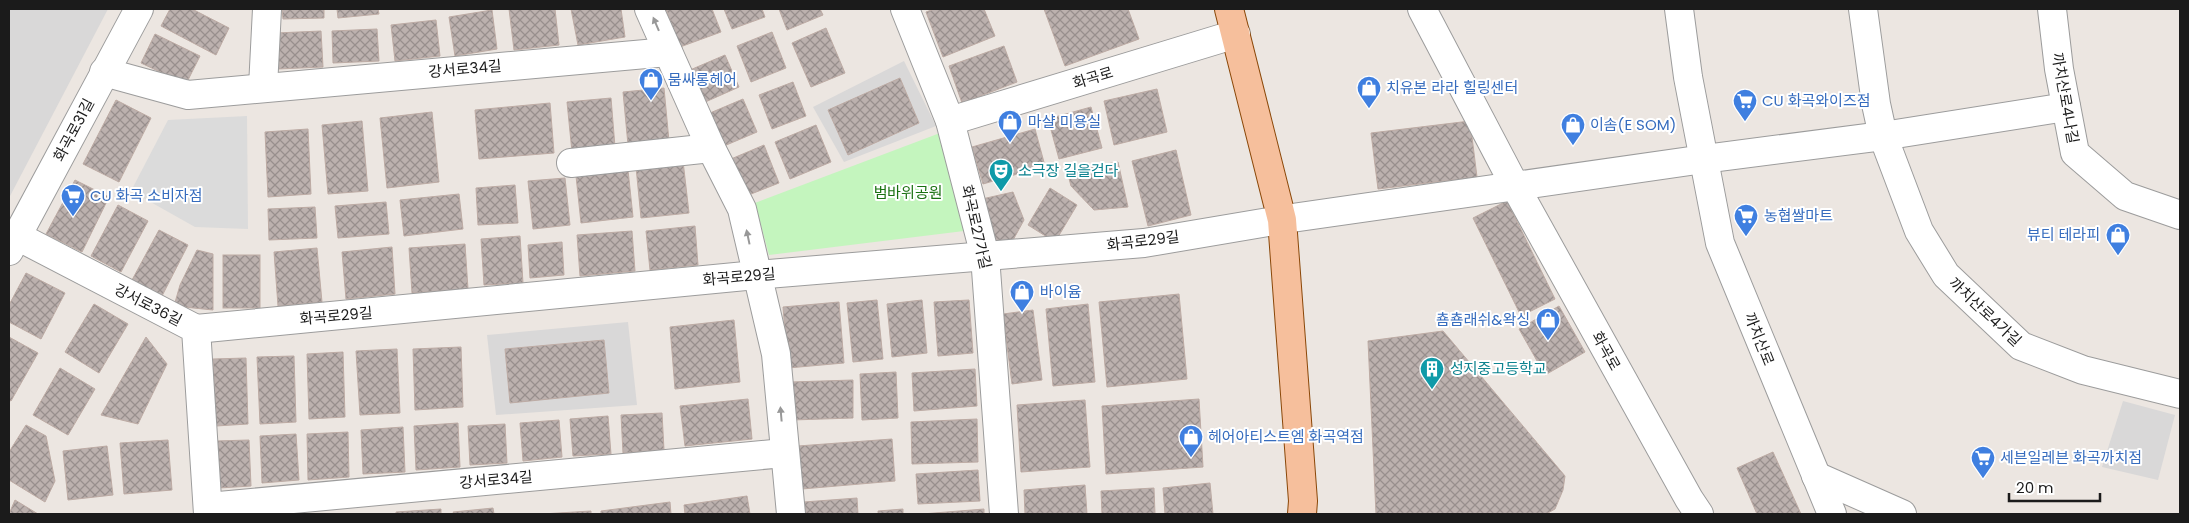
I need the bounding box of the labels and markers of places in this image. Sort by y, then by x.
shop icon: 뭄싸롱헤어 [638,67,664,101]
place label: 뭄싸롱헤어 [668,69,737,90]
shop icon: 치유본 라라 힐링센터 [1356,75,1382,109]
place label: 치유본 라라 힐링센터 [1386,77,1518,98]
supermarket icon: CU 화곡와이즈점 [1732,88,1758,122]
place label: CU 화곡와이즈점 [1762,90,1871,111]
shop icon: 마샬 미용실 [997,109,1023,143]
place label: 마샬 미용실 [1028,111,1101,132]
shop icon: 이솜(E SOM) [1560,112,1586,146]
place label: 이솜(E SOM) [1590,114,1676,135]
theatre icon: 소극장 길을걷다 [988,158,1014,192]
place label: 소극장 길을걷다 [1018,160,1119,181]
supermarket icon: CU 화곡 소비자점 [60,183,86,217]
place label: CU 화곡 소비자점 [90,185,203,206]
supermarket icon: 농협쌀마트 [1733,203,1759,237]
place label: 농협쌀마트 [1764,205,1833,226]
shop icon: 뷰티 테라피 [2105,222,2131,256]
place label: 뷰티 테라피 [2027,224,2100,245]
shop icon: 바이윰 [1009,279,1035,313]
place label: 바이윰 [1040,281,1082,302]
shop icon: 춈춈래쉬&왁싱 [1535,307,1561,341]
place label: 춈춈래쉬&왁싱 [1436,309,1530,330]
building icon: 성지중고등학교 [1419,356,1445,390]
place label: 성지중고등학교 [1450,358,1547,379]
shop icon: 헤어아티스트엠 화곡역점 [1178,424,1204,458]
place label: 헤어아티스트엠 화곡역점 [1208,426,1364,447]
supermarket icon: 세븐일레븐 화곡까치점 [1970,445,1996,479]
place label: 세븐일레븐 화곡까치점 [2000,447,2142,468]

